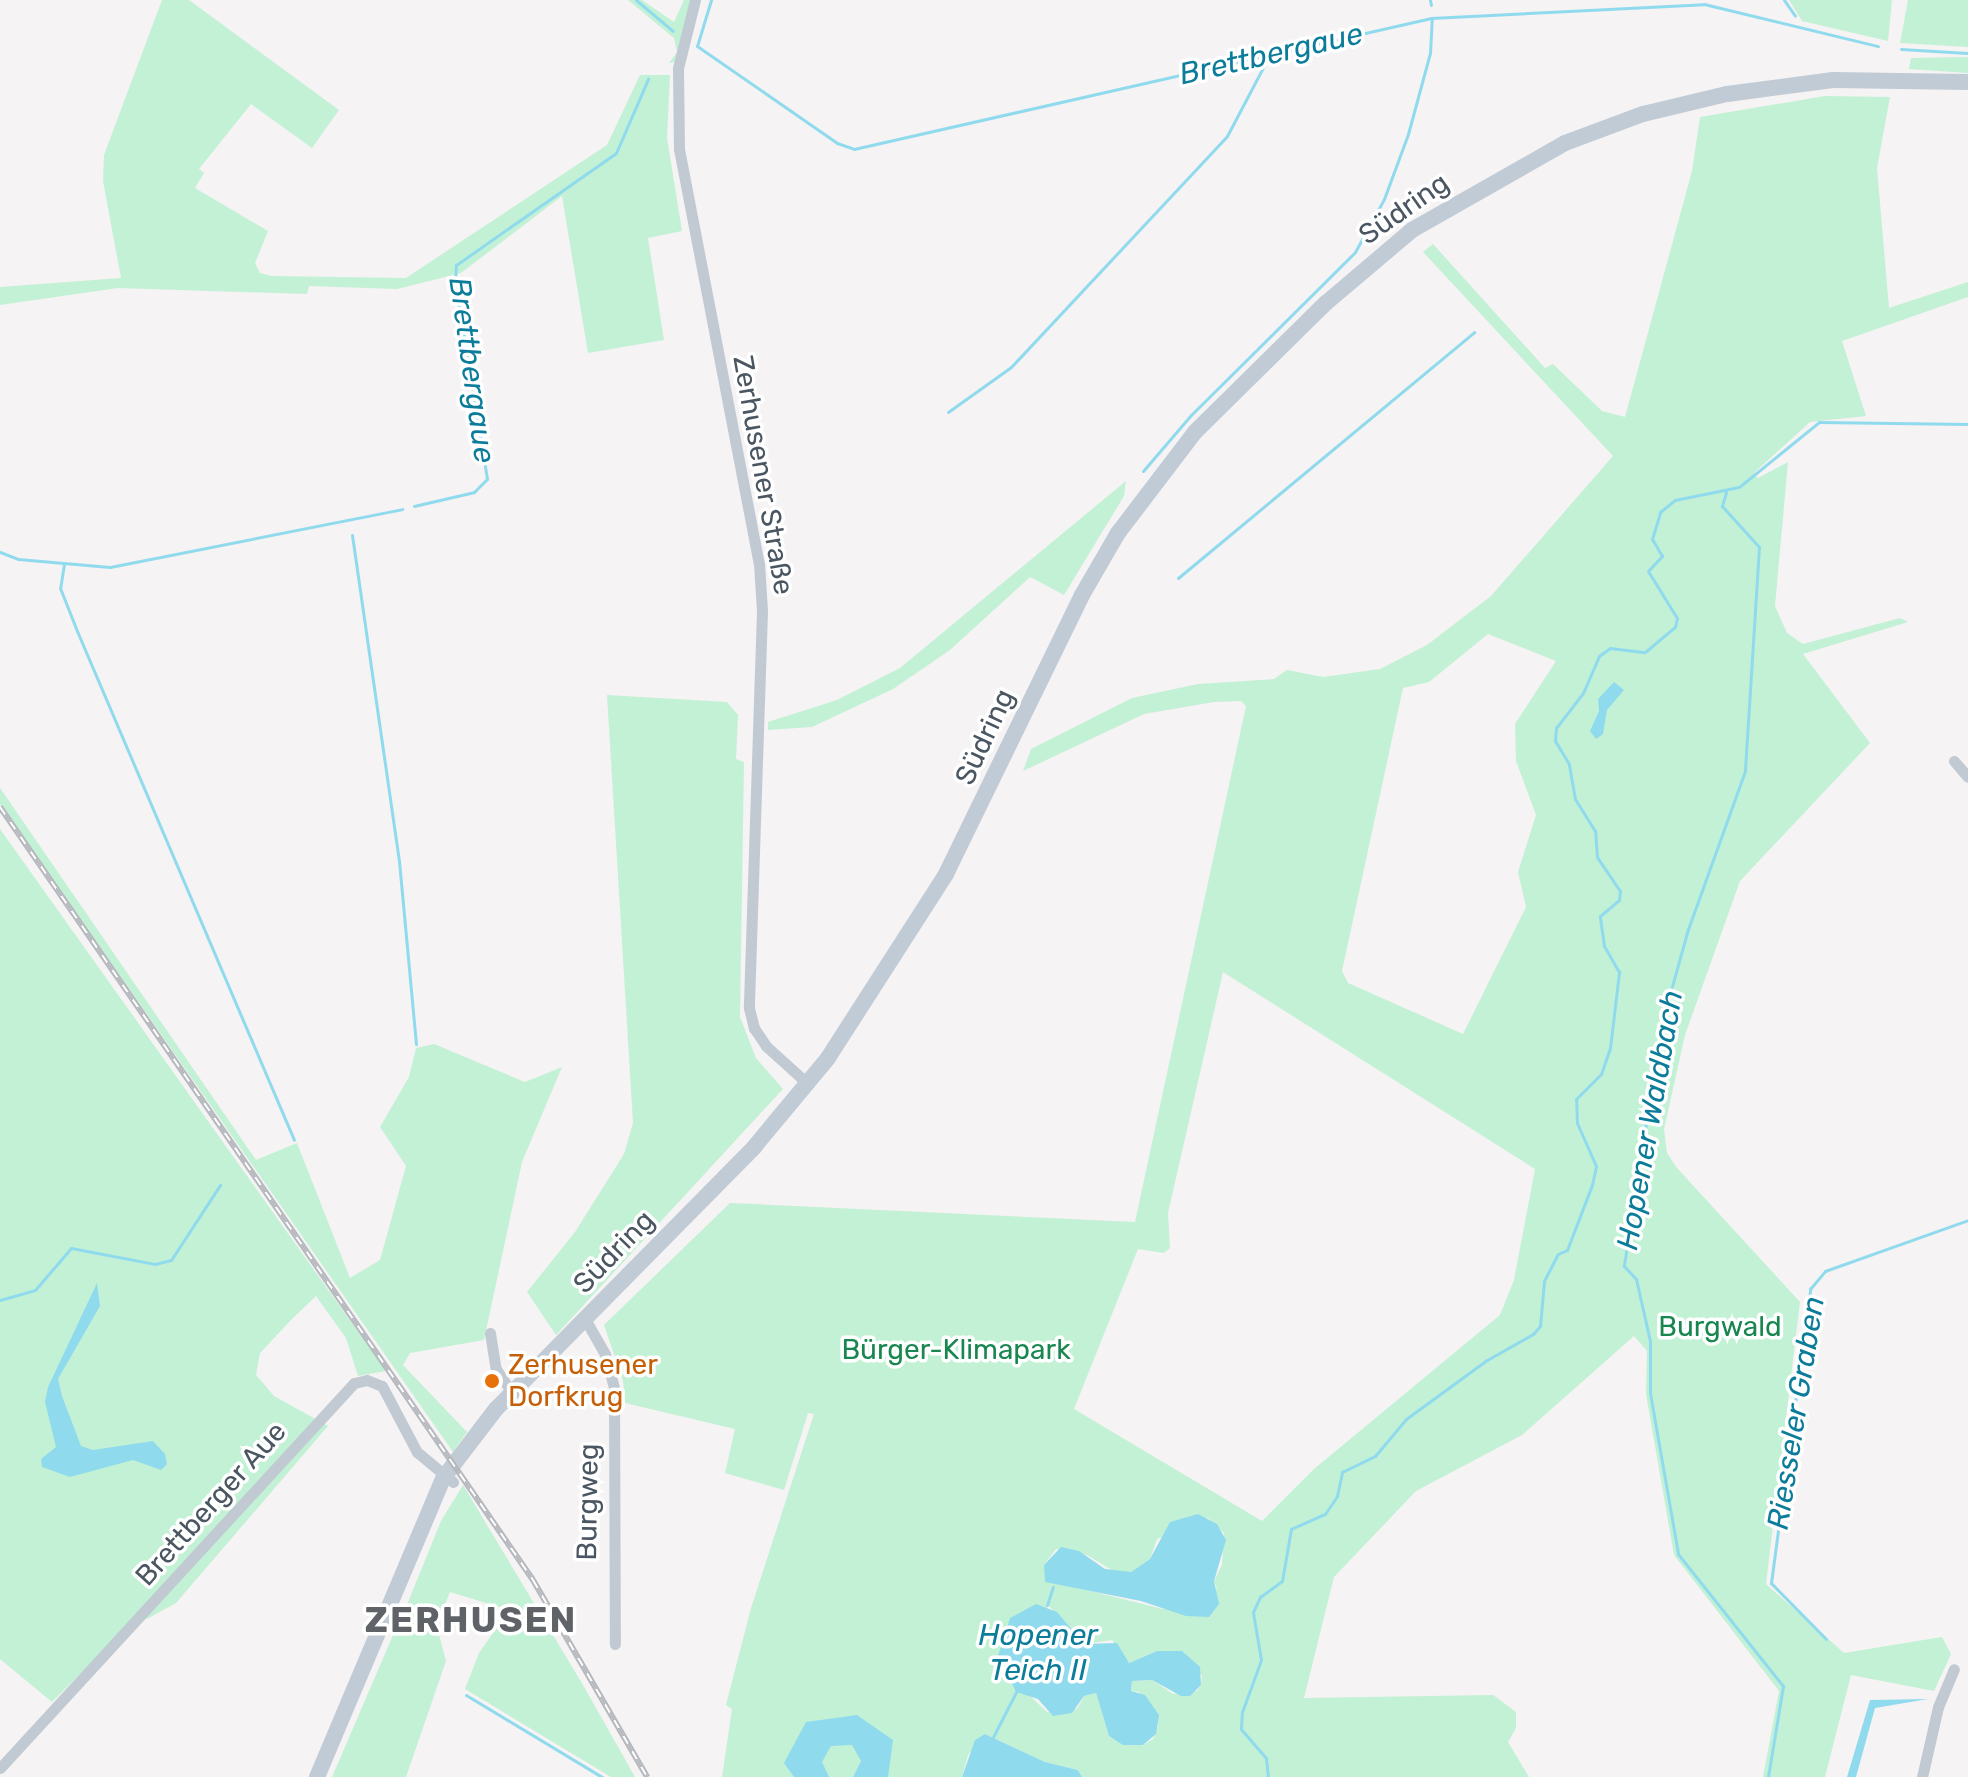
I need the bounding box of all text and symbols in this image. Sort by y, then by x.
water label: Brettbergaue [1176,15,1366,93]
street label: Südring [1353,166,1455,252]
water label: Brettbergaue [441,275,503,465]
street label: Zerhusener Straße [725,352,801,598]
street label: Südring [948,684,1022,790]
water label: Hopener Waldbach [1609,987,1691,1253]
street label: Südring [566,1204,662,1300]
water label: Riesseler Graben [1760,1293,1832,1533]
park label: Burgwald [1658,1310,1782,1344]
park label: Bürger-Klimapark [841,1333,1071,1367]
place label: Zerhusener Dorfkrug [508,1348,658,1414]
marker: Zerhusener Dorfkrug [483,1372,501,1390]
street label: Brettberger Aue [128,1415,294,1593]
street label: Burgweg [570,1443,606,1561]
district label: ZERHUSEN [365,1598,577,1642]
water label: Hopener Teich II [978,1617,1098,1688]

